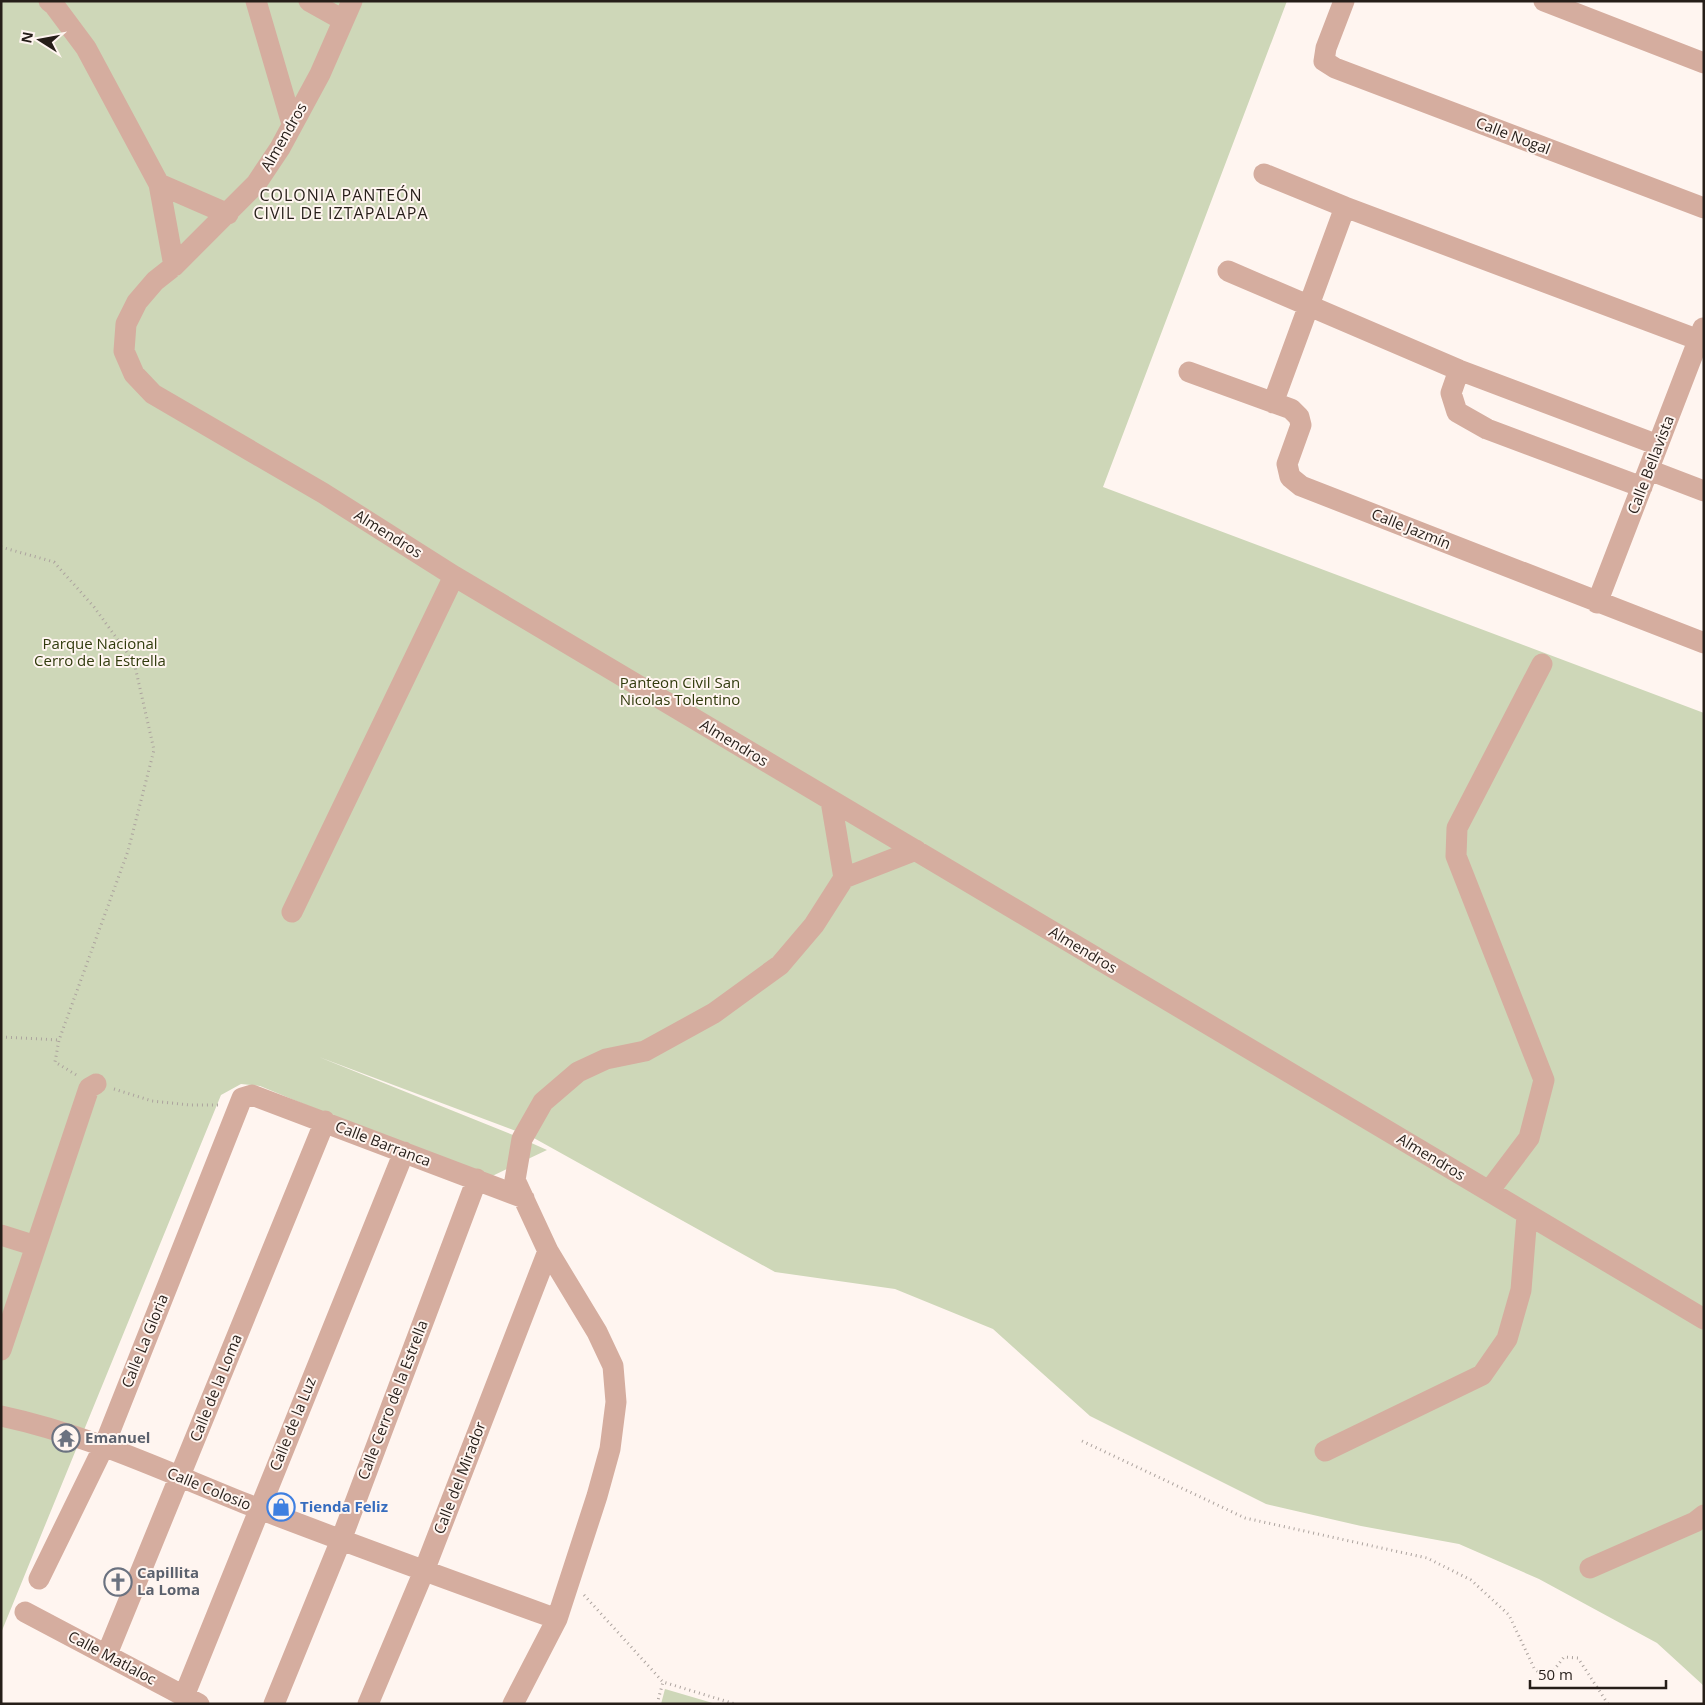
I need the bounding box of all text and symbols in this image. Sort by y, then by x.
north arrow [15,15,65,65]
text: N [16,30,37,45]
street label: Almendros [255,98,311,175]
street label: Calle Nogal [1473,112,1553,158]
district label: COLONIA PANTEÓN CIVIL DE IZTAPALAPA [253,184,429,224]
street label: Calle Bellavista [1622,413,1678,517]
street label: Calle Jazmín [1369,503,1454,553]
street label: Almendros [351,504,426,562]
park label: Parque Nacional Cerro de la Estrella [34,633,166,670]
park label: Panteon Civil San Nicolas Tolentino [620,672,740,709]
street label: Almendros [697,714,772,770]
street label: Almendros [1046,921,1121,977]
street label: Calle Barranca [333,1116,434,1171]
street label: Almendros [1394,1128,1469,1184]
street label: Calle La Gloria [116,1291,172,1391]
street label: Calle Cerro de la Estrella [352,1317,432,1482]
street label: Calle de la Loma [184,1331,246,1444]
street label: Calle de la Luz [264,1374,320,1473]
street label: Calle del Mirador [428,1418,490,1537]
temple icon: Emanuel [51,1423,81,1453]
place label: Emanuel [85,1427,150,1447]
street label: Calle Colosio [164,1462,254,1514]
shop icon: Tienda Feliz [266,1492,296,1522]
place label: Tienda Feliz [300,1496,388,1516]
place label: Capillita La Loma [137,1562,200,1599]
church icon: Capillita La Loma [103,1567,133,1597]
street label: Calle Matlaloc [65,1626,160,1689]
scale bar [1530,1658,1666,1690]
text: 50 m [1538,1664,1573,1684]

